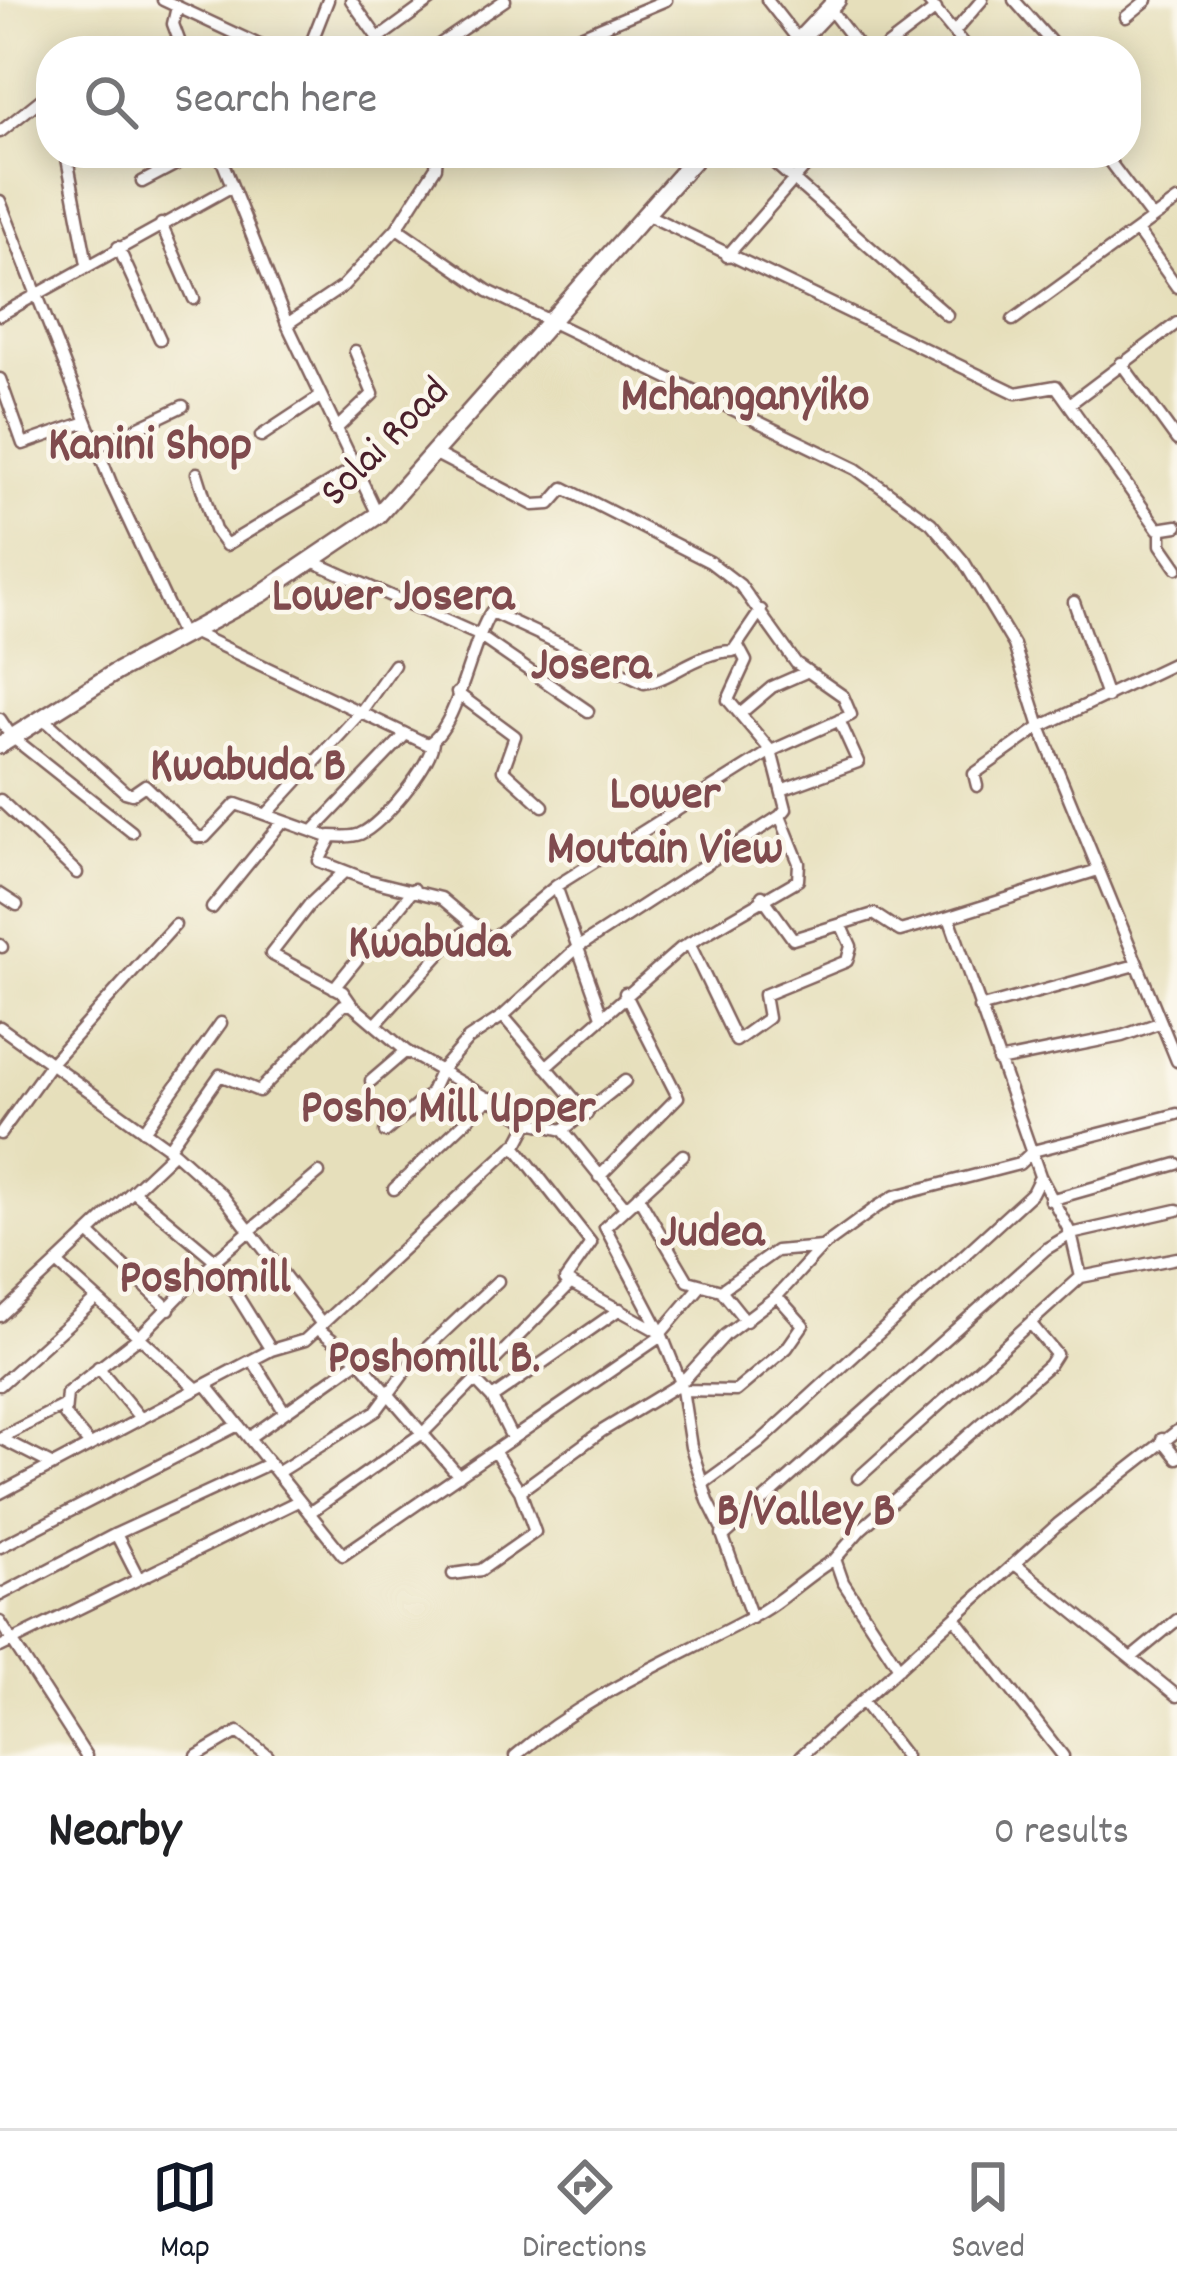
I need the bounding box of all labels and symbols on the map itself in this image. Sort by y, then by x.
street label: Solai Road [308,365,466,523]
district label: Mchanganyiko [620,365,870,434]
district label: Kanini Shop [48,414,252,483]
district label: Lower Josera [272,565,516,634]
district label: Josera [531,634,653,703]
district label: Kwabuda B [150,735,346,804]
district label: Lower Moutain View [547,763,783,887]
district label: Kwabuda [348,912,512,981]
district label: Posho Mill Upper [301,1077,597,1146]
district label: Judea [660,1201,766,1270]
district label: Poshomill [119,1247,291,1316]
district label: Poshomill B. [327,1327,541,1396]
district label: B/Valley B [716,1480,896,1549]

